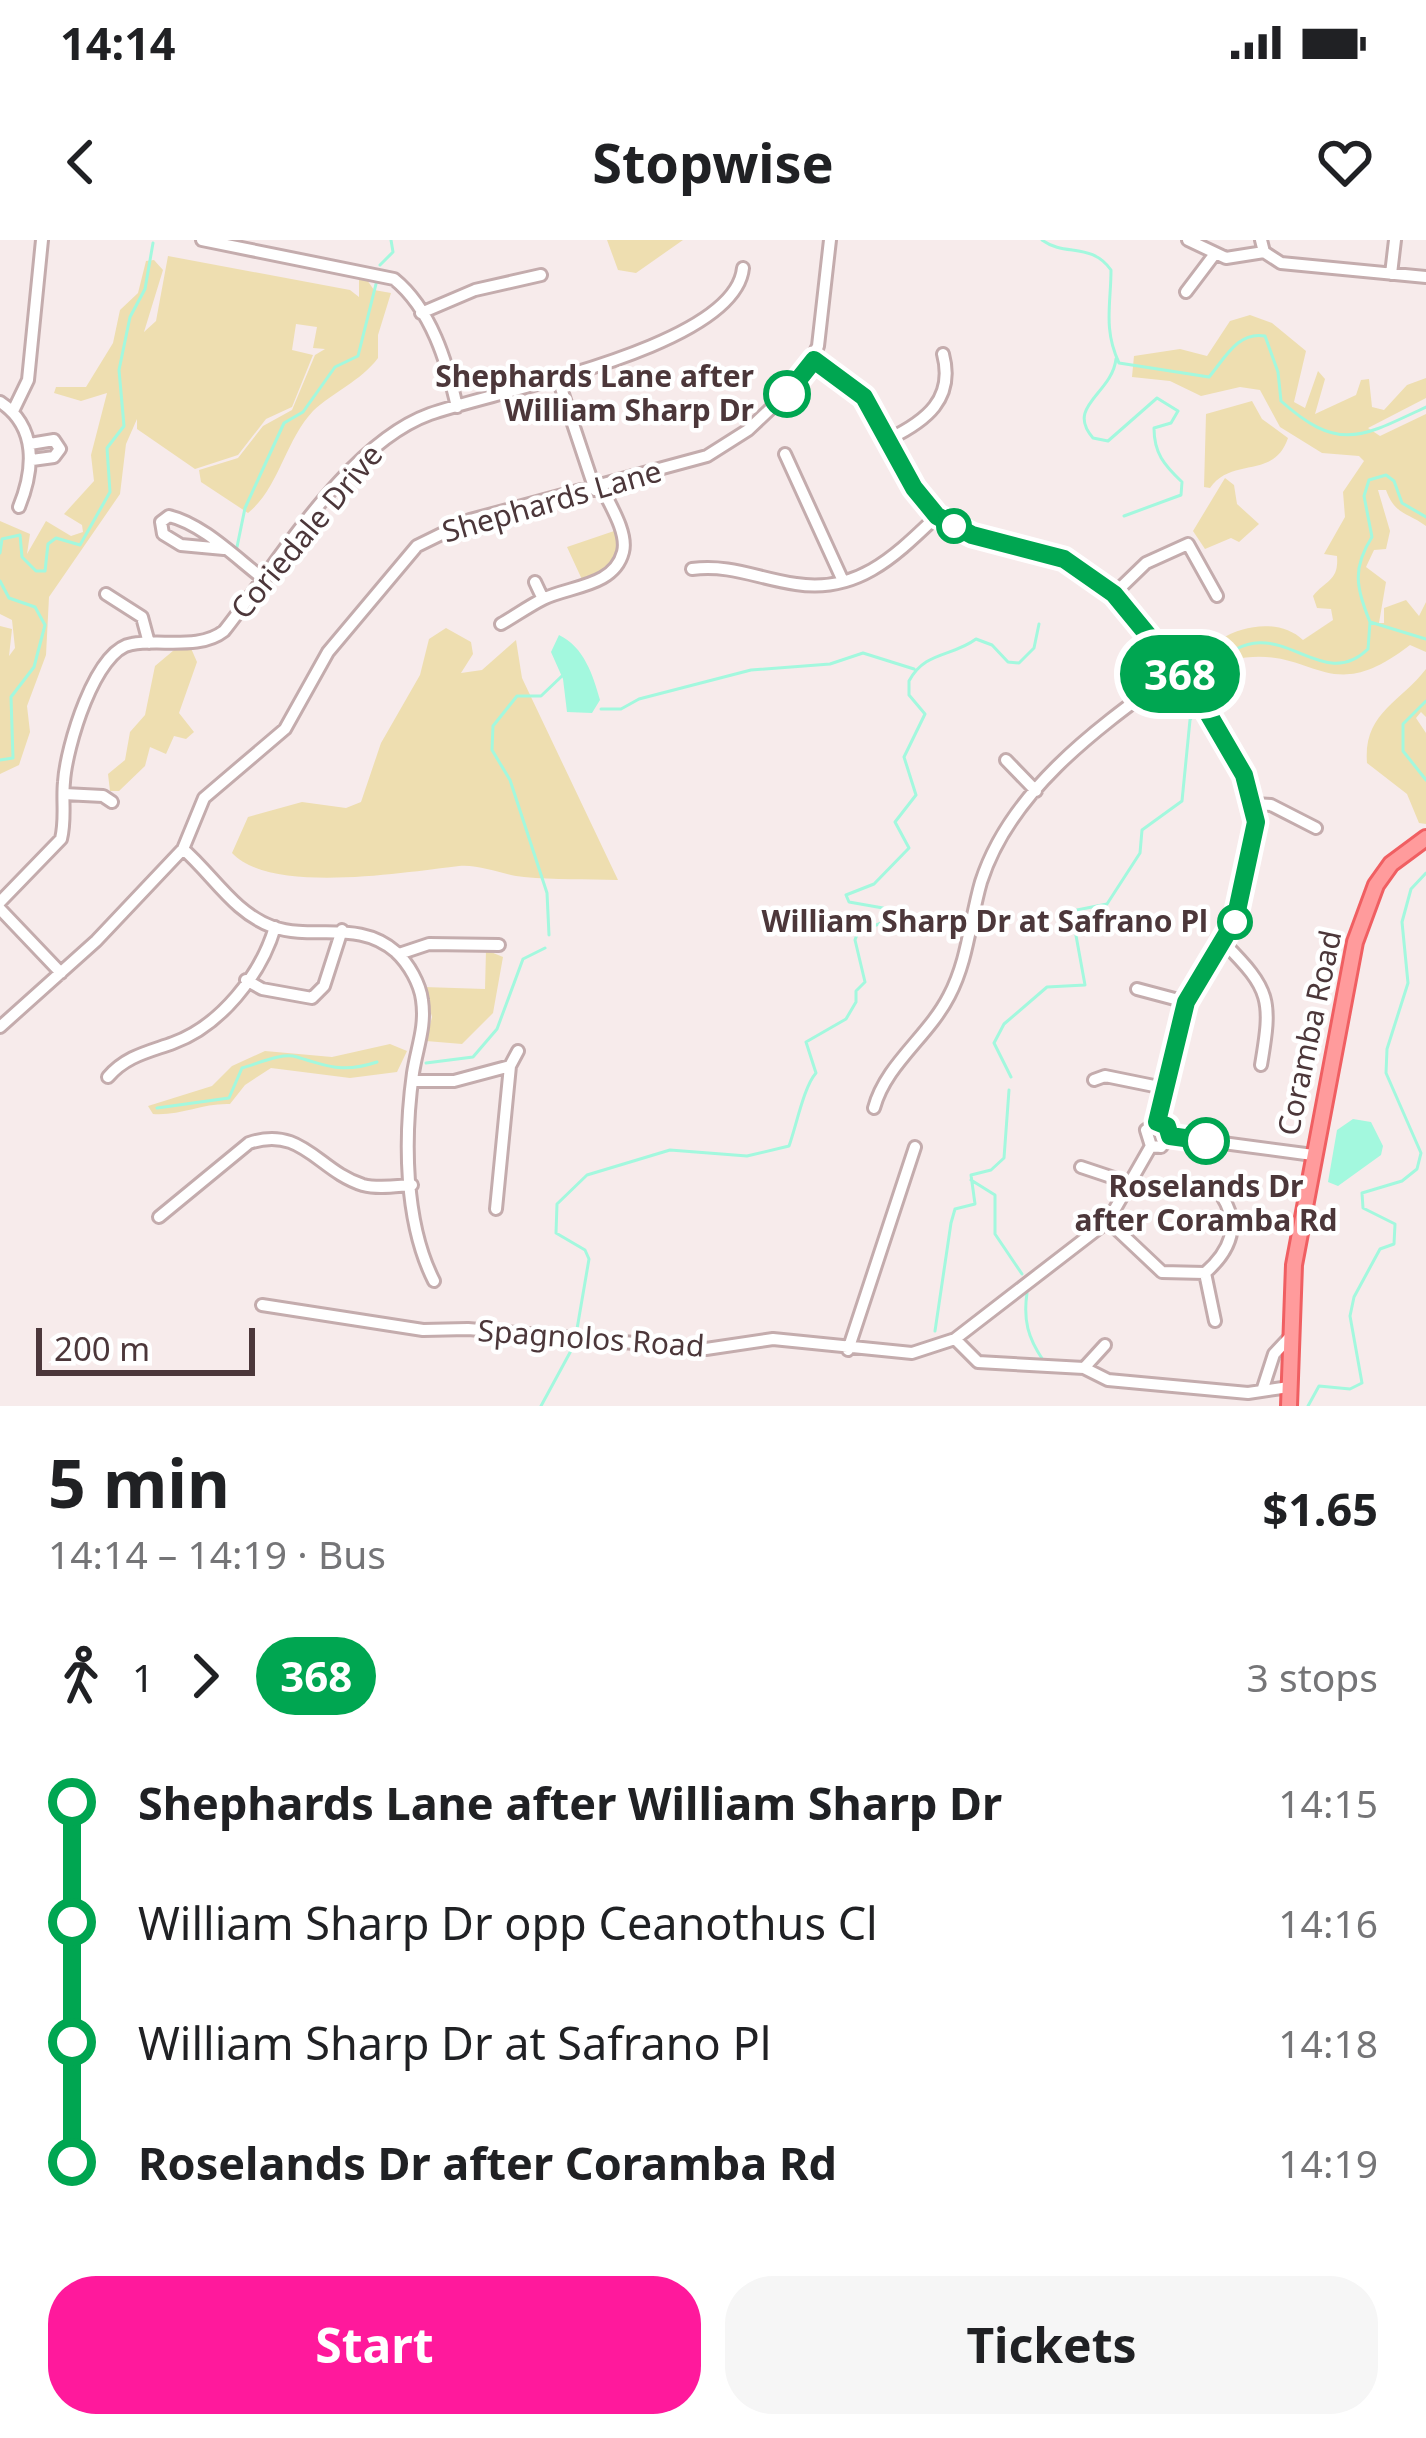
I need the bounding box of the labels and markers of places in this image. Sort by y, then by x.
place label: Shephards Lane after William Sharp Dr [435,355,755,430]
marker: Shephards Lane after William Sharp Dr [765,372,809,416]
unlabelled marker [938,510,970,542]
place label: William Sharp Dr at Safrano Pl [762,900,1208,941]
marker: William Sharp Dr at Safrano Pl [1219,906,1251,938]
marker: Roselands Dr after Coramba Rd [1184,1119,1228,1163]
place label: Roselands Dr after Coramba Rd [1074,1165,1338,1240]

